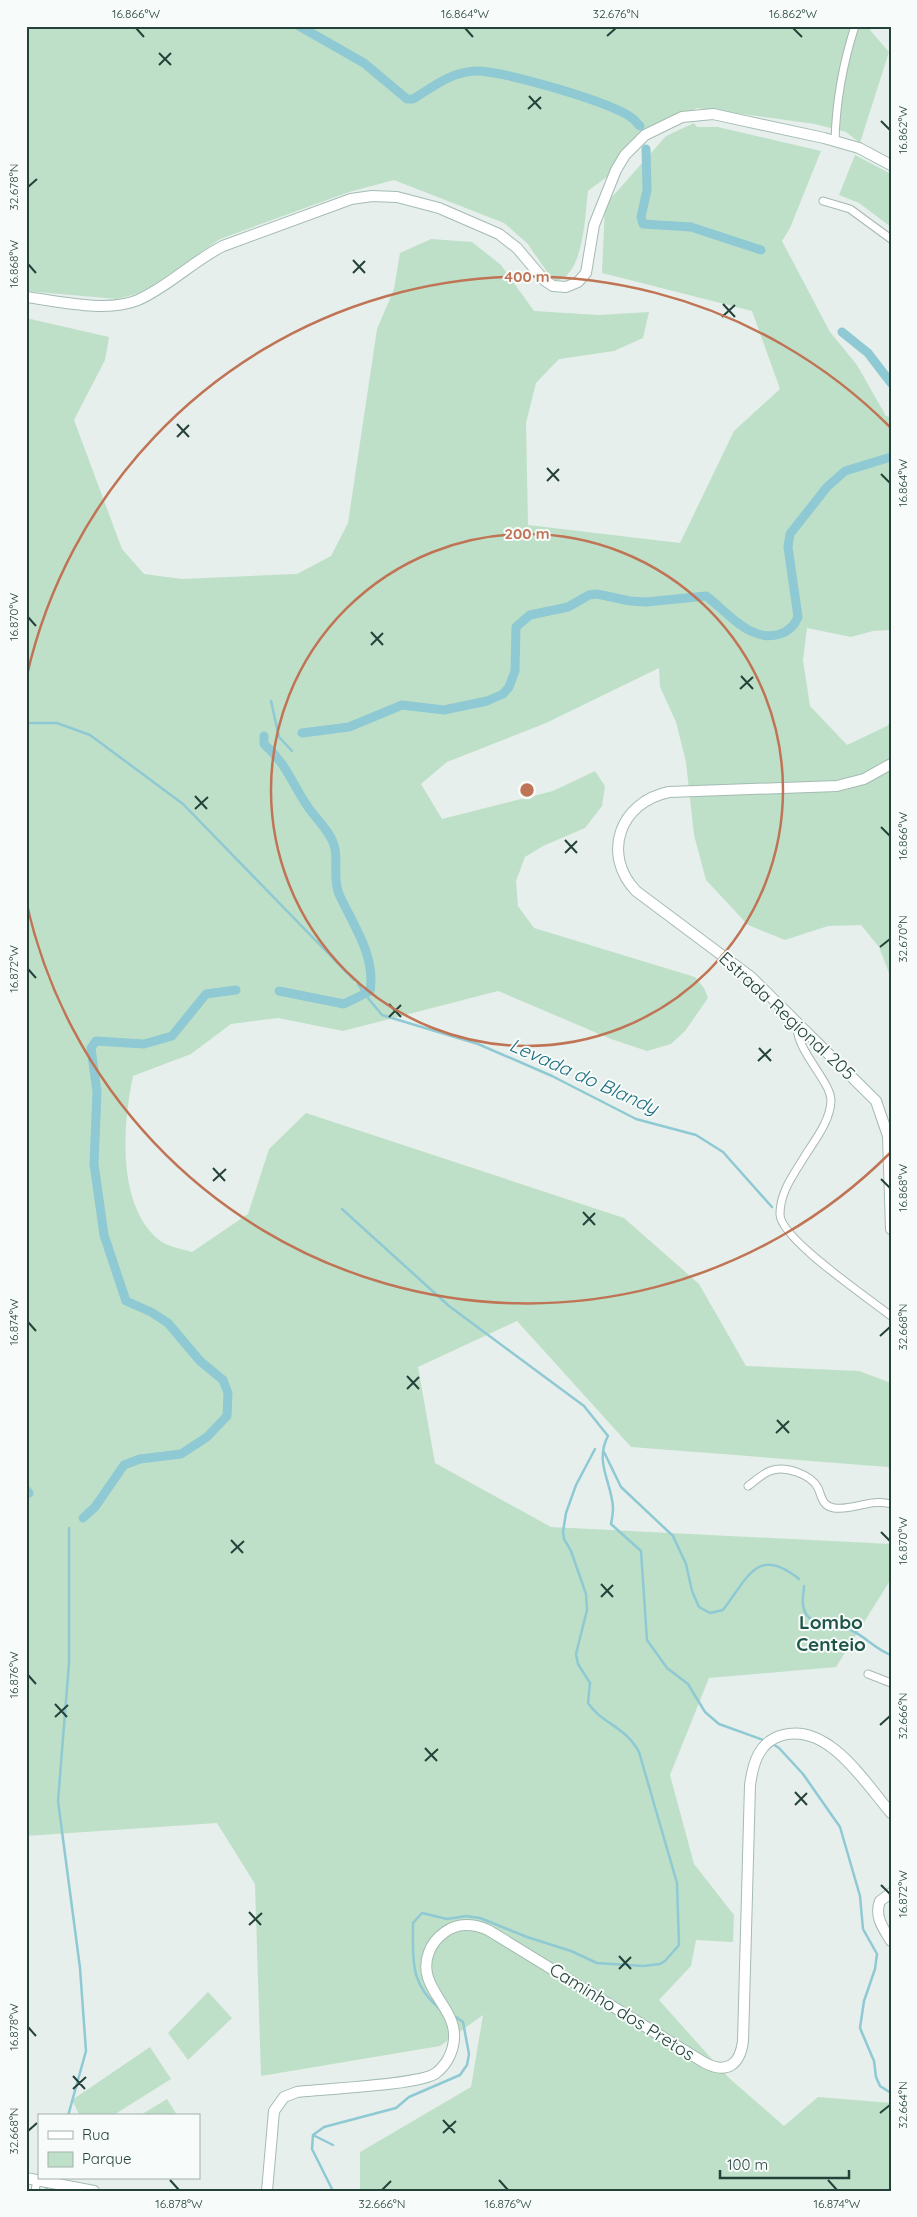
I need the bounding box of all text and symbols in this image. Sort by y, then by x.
text: 16.866°W [112,6,160,21]
text: 16.864°W [441,6,489,21]
text: 32.676°N [593,6,639,21]
text: 16.862°W [769,6,818,21]
text: 16.862°W [895,105,910,154]
text: 32.678°N [6,164,21,210]
text: 16.868°W [6,240,21,288]
text: 400 m [504,267,550,286]
text: 16.864°W [895,459,910,507]
text: 200 m [505,524,550,543]
text: 16.870°W [6,593,21,641]
centre of rings [518,781,536,799]
text: 16.866°W [895,812,910,860]
text: 32.670°N [895,915,910,963]
text: 16.872°W [6,945,21,993]
street label: Estrada Regional 205 [714,947,860,1085]
water label: Levada do Blandy [506,1032,663,1120]
text: 16.868°W [895,1164,910,1212]
text: 16.874°W [6,1298,21,1345]
text: 32.668°N [895,1303,910,1351]
text: 16.870°W [895,1517,910,1565]
district label: Lombo Centeio [796,1610,866,1656]
text: 16.876°W [6,1651,21,1699]
text: 32.666°N [895,1692,910,1740]
text: 16.872°W [895,1870,910,1918]
street label: Caminho dos Pretos [545,1958,699,2066]
text: 16.878°W [6,2003,21,2051]
text: 32.664°N [895,2081,910,2129]
text: 32.668°N [6,2107,21,2155]
legend [38,2114,200,2180]
text: Rua [82,2125,110,2144]
scale bar [720,2147,848,2179]
text: Parque [82,2149,132,2168]
text: 100 m [727,2155,768,2174]
text: 16.878°W [155,2196,203,2211]
text: 32.666°N [358,2196,406,2211]
text: 16.876°W [484,2196,532,2211]
text: 16.874°W [814,2196,861,2211]

